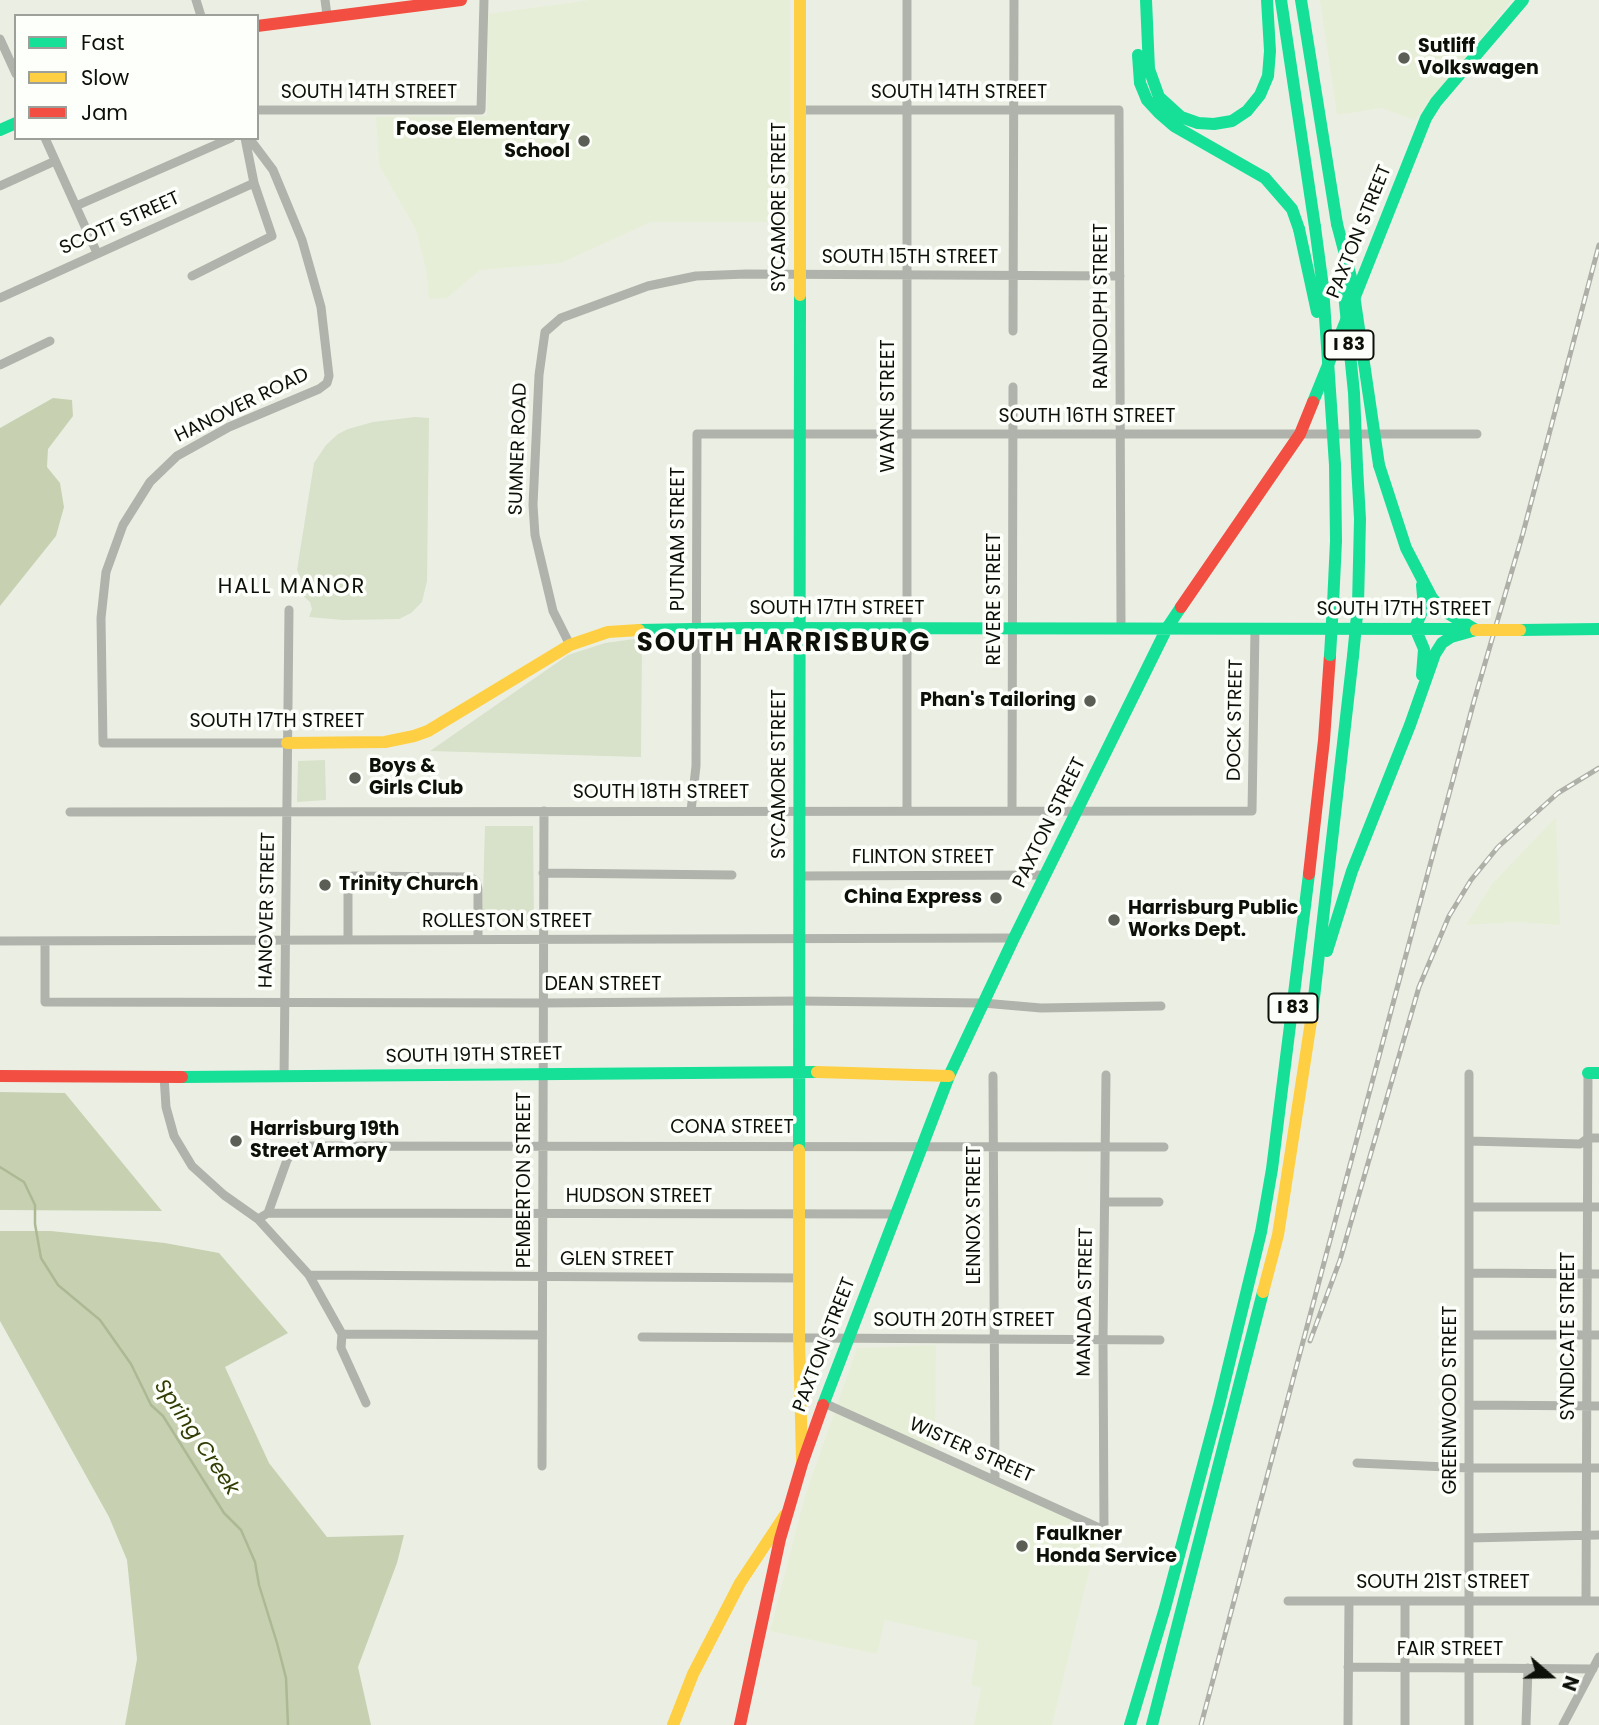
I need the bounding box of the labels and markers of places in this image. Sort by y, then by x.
place label: Sutliff Volkswagen [1418,36,1539,80]
marker: Sutliff Volkswagen [1396,50,1412,66]
place label: Foose Elementary School [396,119,570,163]
marker: Foose Elementary School [576,133,592,149]
place label: Phan's Tailoring [920,690,1076,712]
marker: Phan's Tailoring [1082,693,1098,709]
place label: Boys & Girls Club [369,756,463,800]
marker: Boys & Girls Club [347,770,363,786]
place label: Trinity Church [339,874,479,896]
marker: Trinity Church [317,877,333,893]
place label: China Express [844,887,982,909]
marker: China Express [988,890,1004,906]
place label: Harrisburg Public Works Dept. [1128,898,1298,942]
marker: Harrisburg Public Works Dept. [1106,912,1122,928]
place label: Harrisburg 19th Street Armory [250,1119,399,1163]
marker: Harrisburg 19th Street Armory [228,1133,244,1149]
place label: Faulkner Honda Service [1036,1524,1177,1568]
marker: Faulkner Honda Service [1014,1538,1030,1554]

